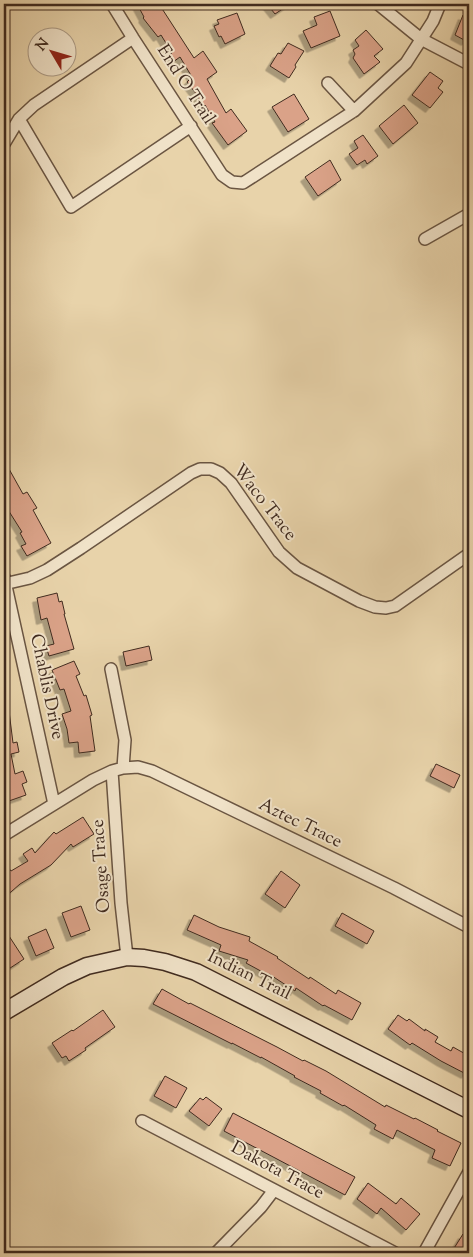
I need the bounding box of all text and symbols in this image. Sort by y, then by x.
north arrow [28,28,78,78]
text: N [32,35,55,56]
street label: End O Trail [149,40,221,130]
street label: Waco Trace [226,459,302,547]
street label: Chablis Drive [22,632,70,742]
street label: Aztec Trace [254,793,346,855]
street label: Osage Trace [86,818,118,914]
street label: Indian Trail [203,944,295,1008]
street label: Dakota Trace [226,1135,328,1207]

